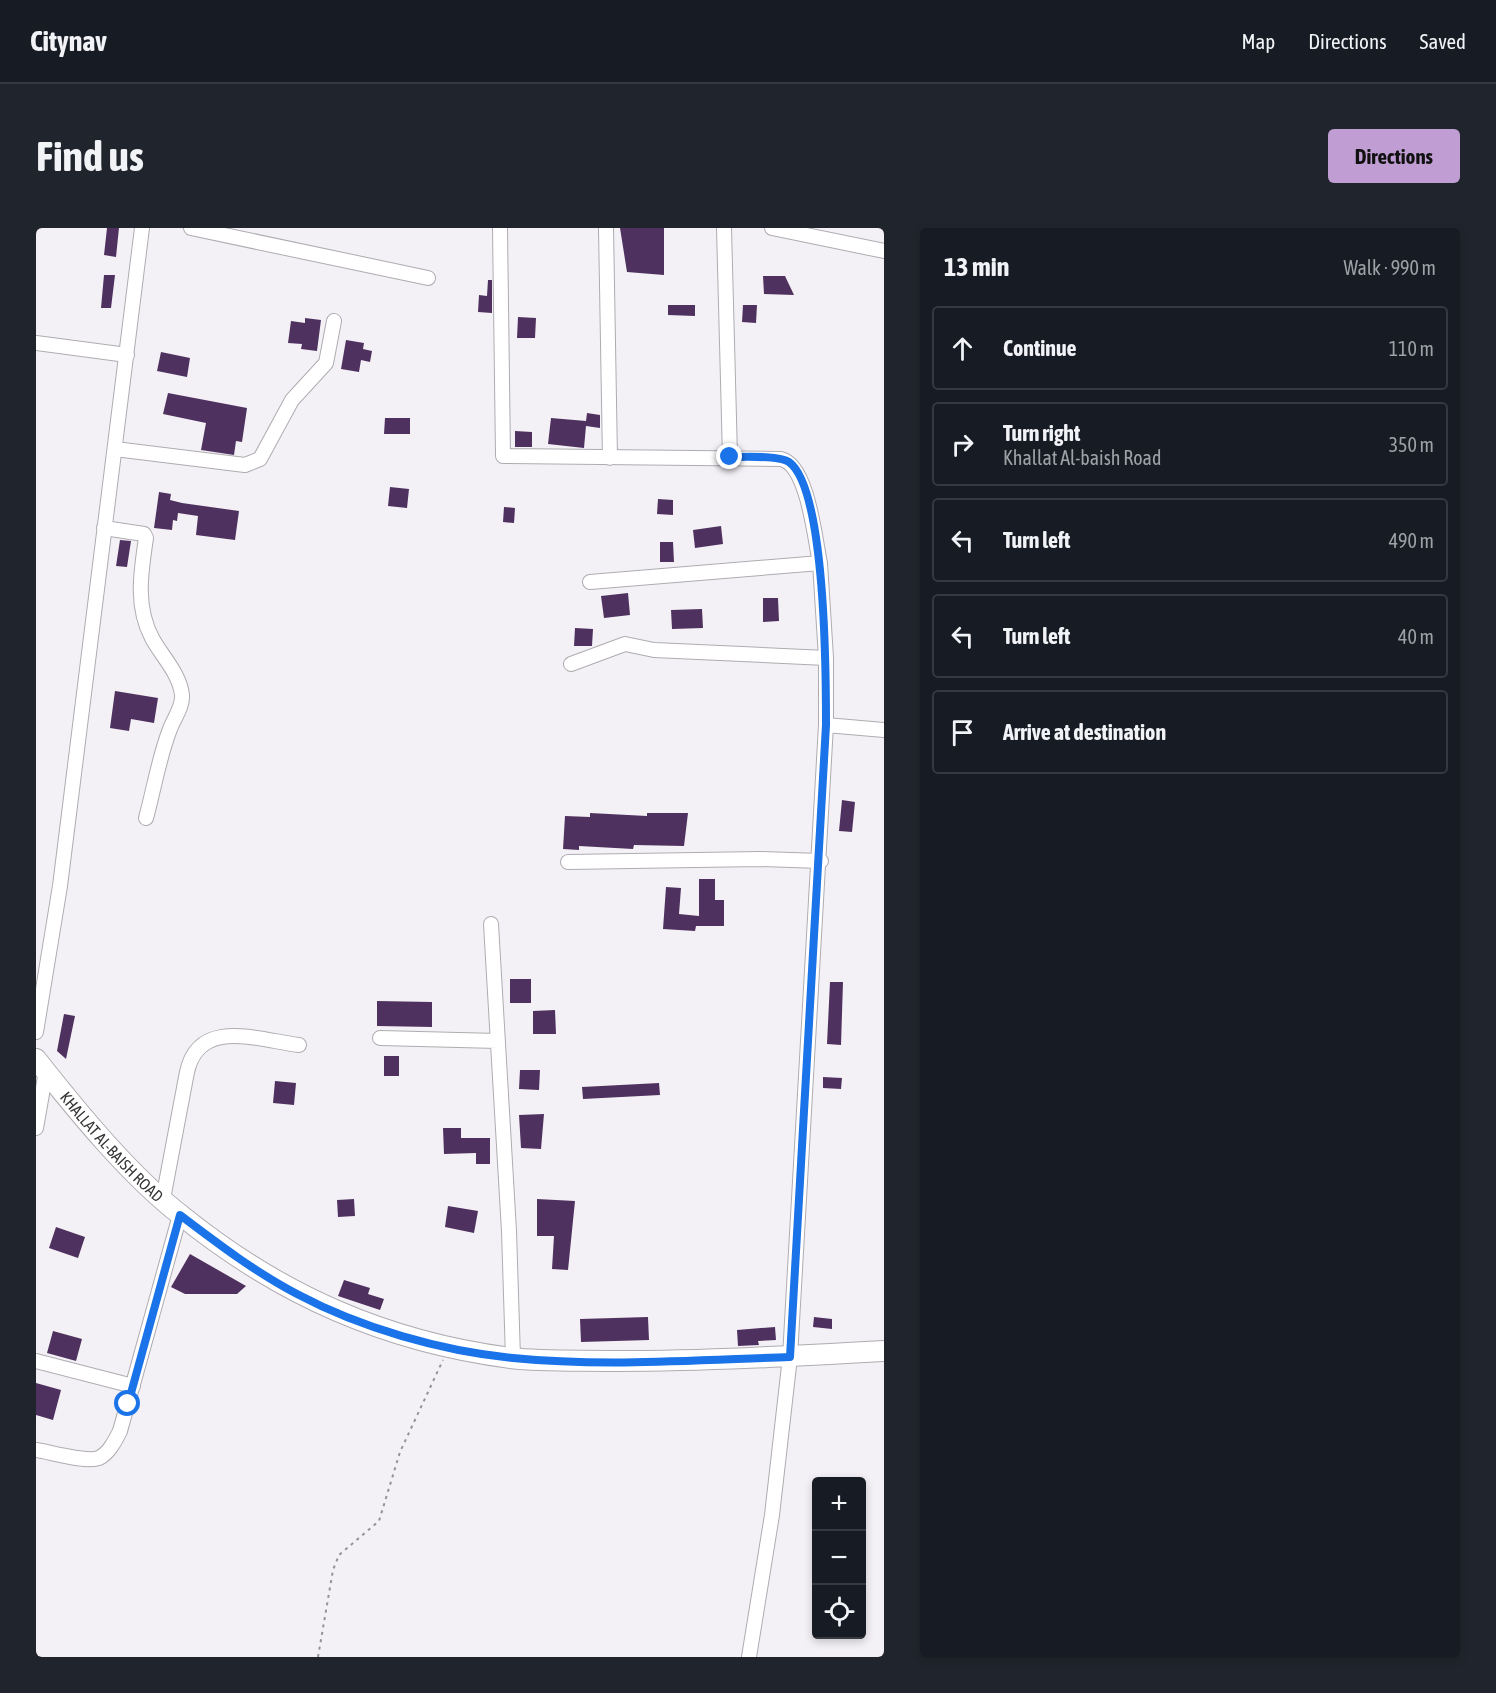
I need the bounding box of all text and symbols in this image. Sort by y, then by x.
text: Citynav [30,25,107,57]
text: Map [1241,29,1275,53]
text: Directions [1308,29,1387,53]
text: Saved [1420,29,1466,53]
button: Directions [1328,129,1460,183]
text: Find us [36,132,144,180]
text: 13 min [944,252,1009,282]
text: Walk · 990 m [1344,256,1436,279]
icon: ahead [946,332,979,365]
text: Continue [1003,335,1077,361]
text: 110 m [1389,337,1434,360]
text: Turn right [1003,420,1080,446]
icon: right [946,428,979,461]
text: 350 m [1389,433,1434,456]
route end [716,443,742,469]
text: Khallat Al-baish Road [1003,446,1161,469]
icon: left [946,524,979,557]
text: Turn left [1003,527,1070,553]
text: 490 m [1389,529,1434,552]
icon: left [946,620,979,653]
text: Turn left [1003,623,1070,649]
text: 40 m [1398,625,1434,648]
icon: arrive [946,716,979,749]
text: Arrive at destination [1003,719,1166,745]
street label: KHALLAT AL-BAISH ROAD [57,1088,167,1205]
route start [114,1390,140,1416]
map controls [812,1477,866,1639]
button: + [812,1477,866,1531]
button: − [812,1531,866,1585]
button: locate [812,1585,866,1639]

